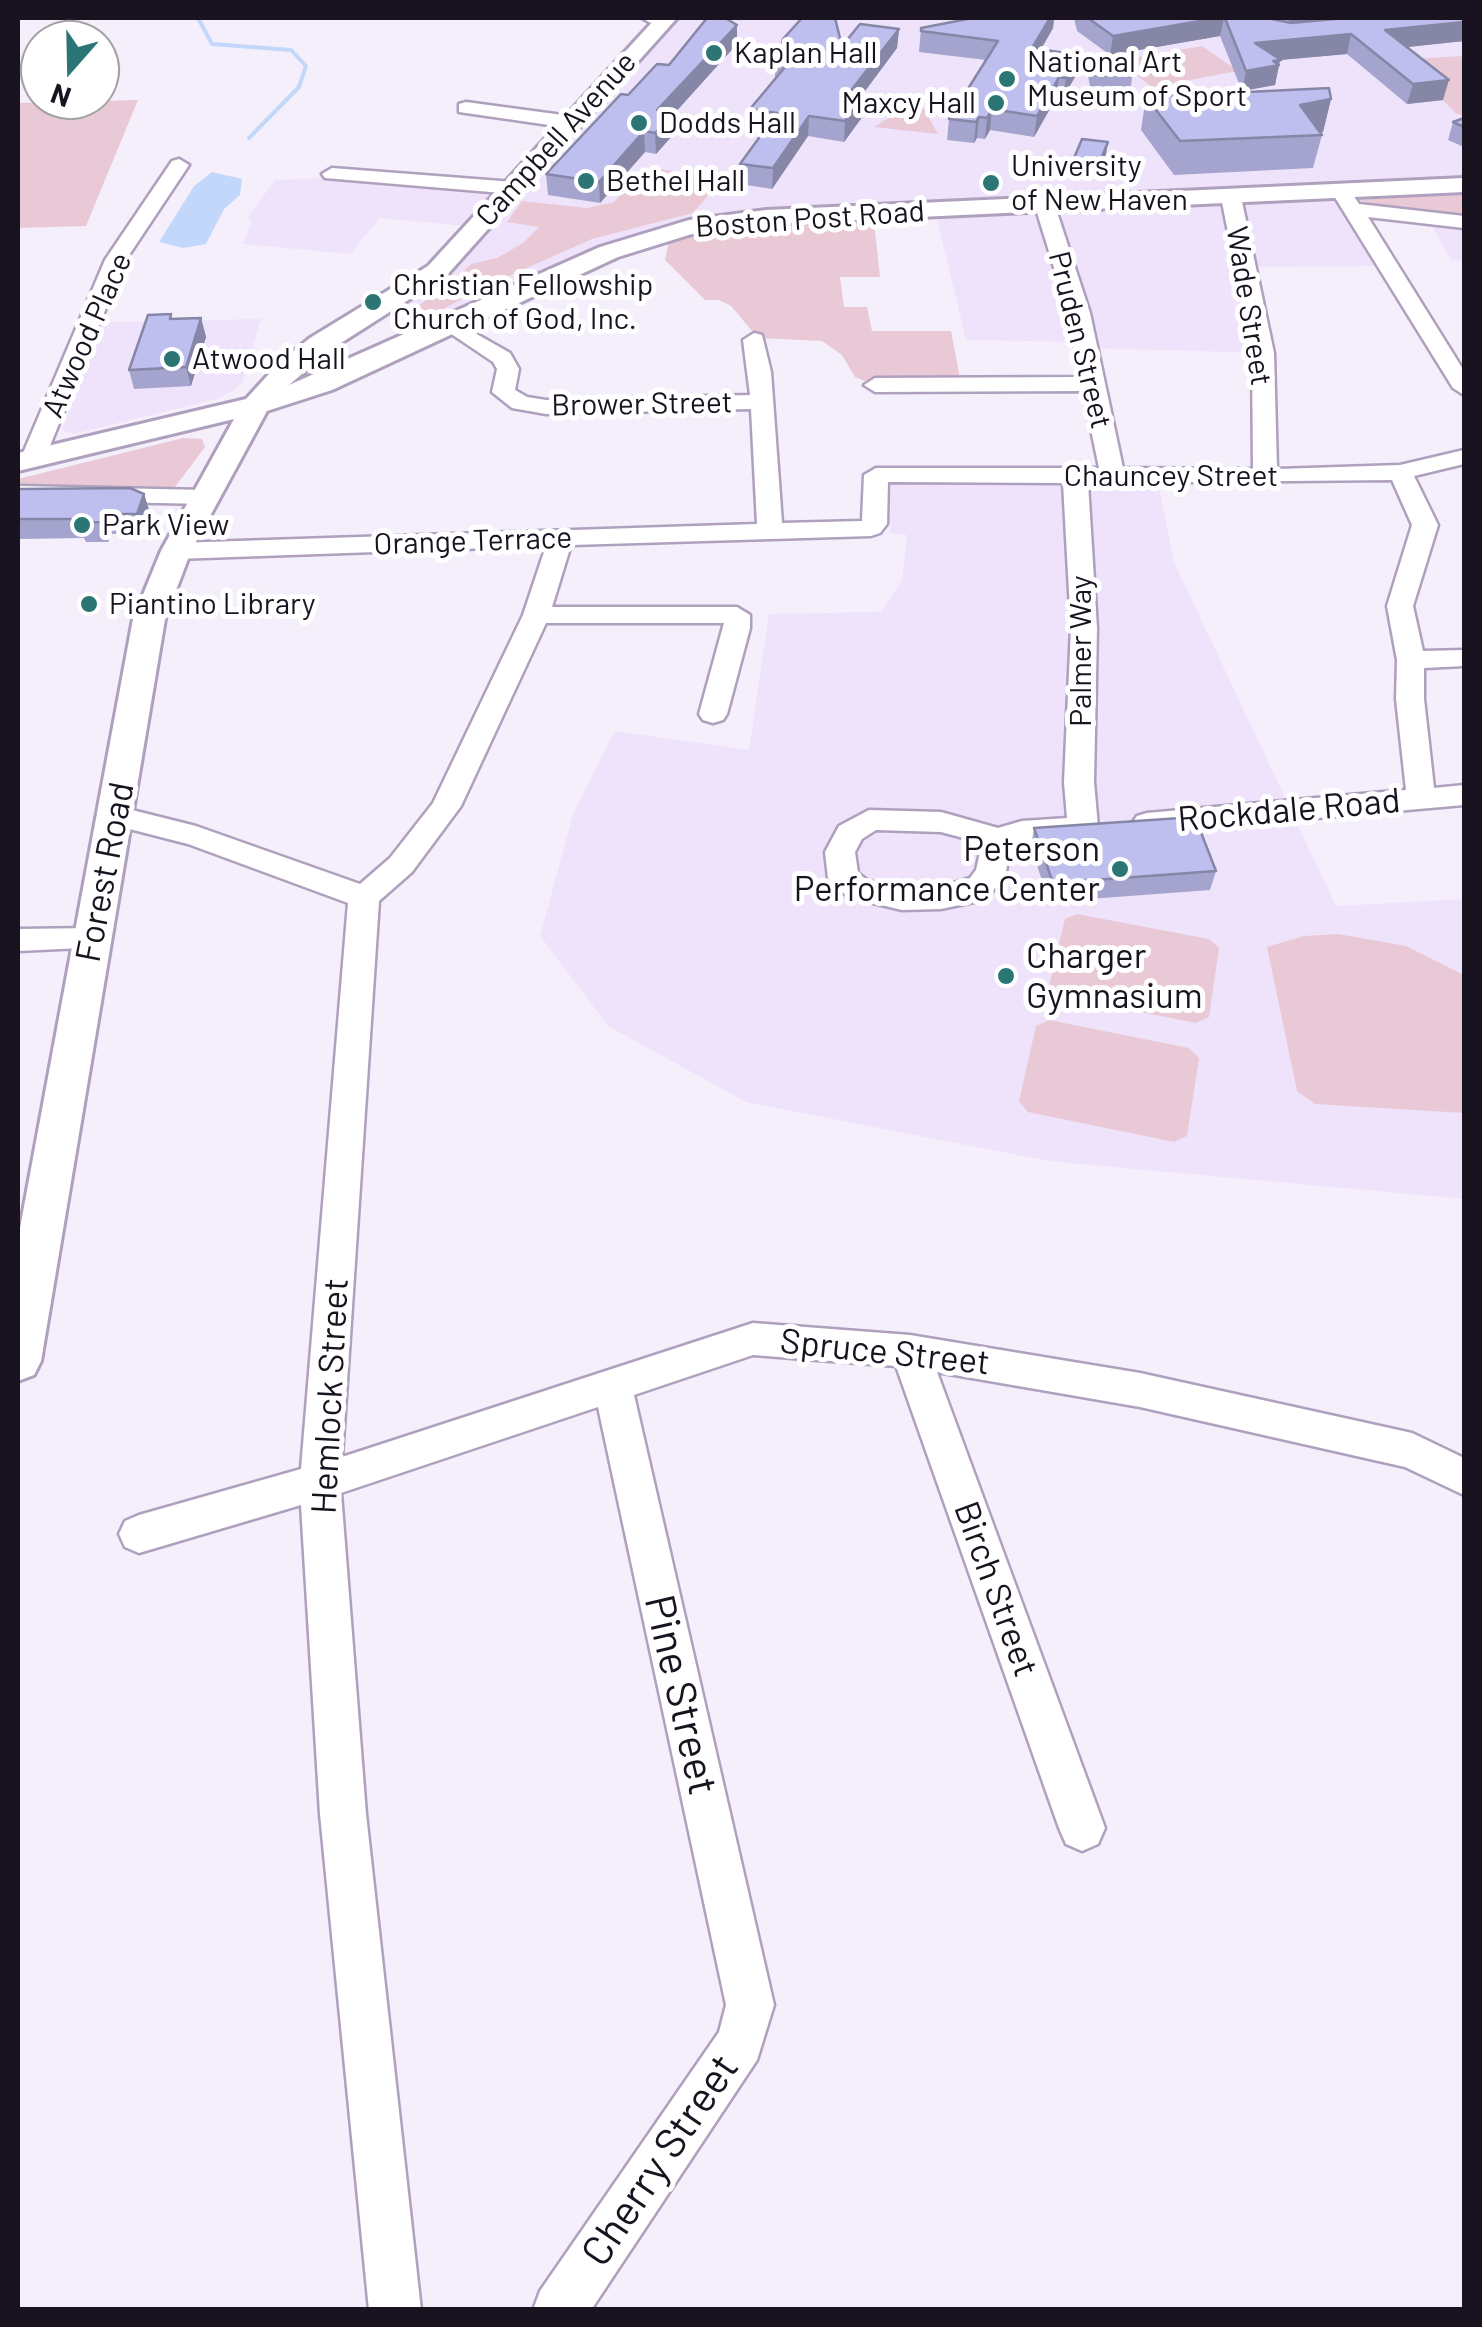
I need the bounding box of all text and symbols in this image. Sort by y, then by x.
north arrow [20,20,120,120]
place label: Kaplan Hall [734,35,877,71]
marker: Kaplan Hall [703,42,725,64]
street label: Campbell Avenue [468,44,644,234]
place label: National Art Museum of Sport [1027,44,1247,114]
marker: National Art Museum of Sport [996,68,1018,90]
text: N [46,77,75,115]
place label: Maxcy Hall [842,85,976,121]
marker: Maxcy Hall [985,92,1007,114]
place label: Dodds Hall [659,105,796,141]
marker: Dodds Hall [628,112,650,134]
place label: University of New Haven [1011,148,1188,218]
place label: Bethel Hall [606,163,745,199]
marker: Bethel Hall [575,170,597,192]
marker: University of New Haven [980,172,1002,194]
street label: Boston Post Road [694,193,926,245]
street label: Wade Street [1219,224,1279,388]
street label: Atwood Place [35,247,139,423]
street label: Pruden Street [1041,248,1119,432]
place label: Christian Fellowship Church of God, Inc. [393,267,653,338]
marker: Christian Fellowship Church of God, Inc. [362,291,384,313]
place label: Atwood Hall [192,341,346,377]
marker: Atwood Hall [161,348,183,370]
street label: Brower Street [551,384,733,424]
street label: Chauncey Street [1064,458,1278,494]
place label: Park View [102,507,229,543]
marker: Park View [71,514,93,536]
street label: Orange Terrace [373,520,573,562]
street label: Palmer Way [1063,575,1099,727]
place label: Piantino Library [109,586,316,622]
marker: Piantino Library [78,593,100,615]
street label: Forest Road [67,778,143,966]
street label: Rockdale Road [1176,779,1402,841]
place label: Peterson Performance Center [794,828,1100,910]
marker: Peterson Performance Center [1109,858,1131,880]
place label: Charger Gymnasium [1026,935,1203,1017]
marker: Charger Gymnasium [995,965,1017,987]
street label: Hemlock Street [303,1277,357,1515]
street label: Spruce Street [778,1320,992,1384]
street label: Birch Street [945,1496,1047,1682]
street label: Pine Street [634,1590,728,1800]
street label: Cherry Street [571,2045,749,2275]

